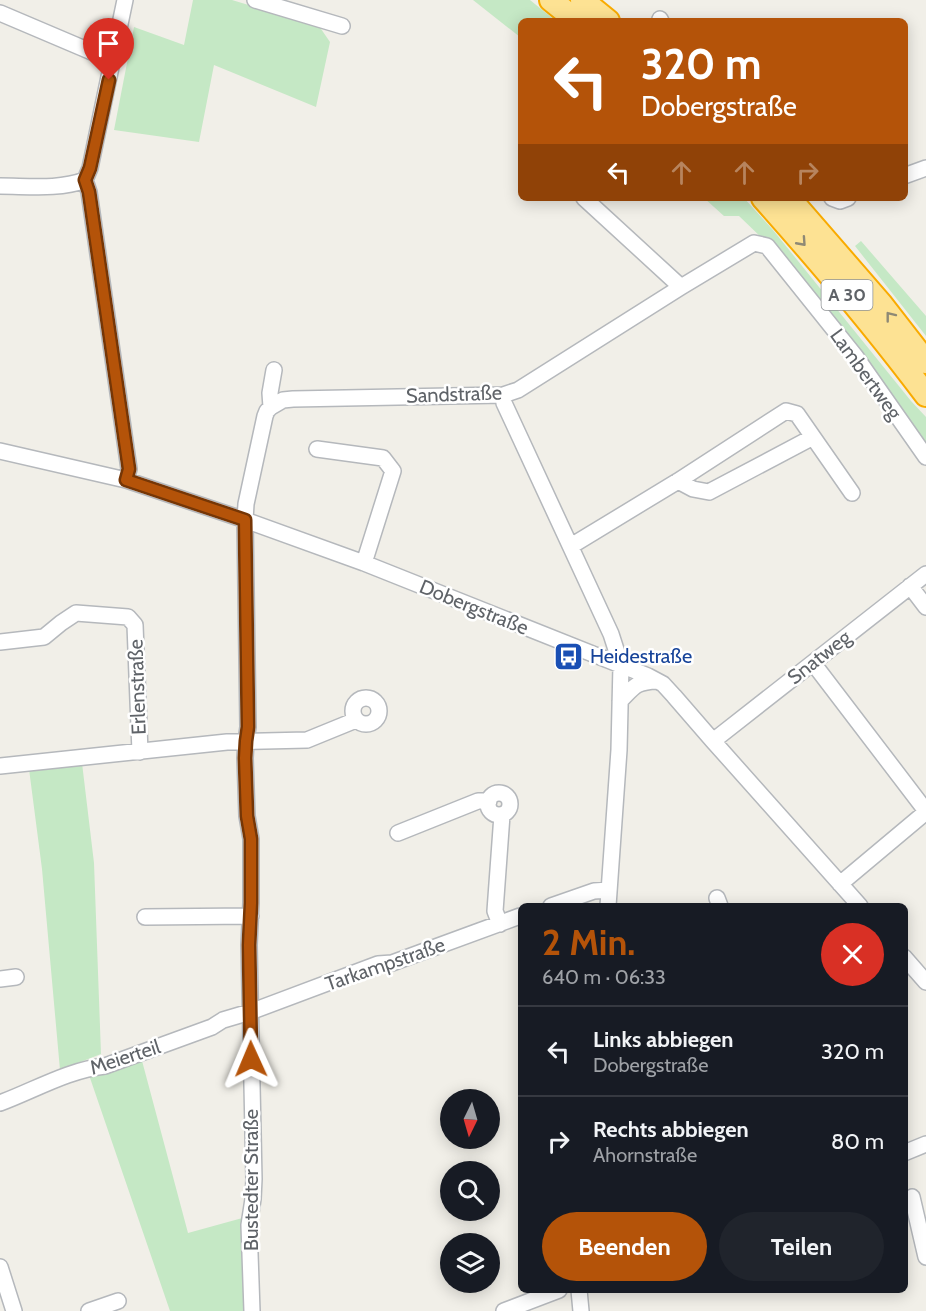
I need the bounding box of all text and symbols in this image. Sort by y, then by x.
pin [83,18,134,80]
icon: arrive [92,27,125,60]
text: 320 m [641,38,761,90]
icon: left [542,42,620,120]
text: Dobergstraße [641,90,797,123]
icon: left [602,156,635,189]
icon: ahead [665,156,698,189]
icon: ahead [728,156,761,189]
icon: right [791,156,824,189]
one-way arrow [795,235,806,246]
road number: A 30 [822,280,872,310]
one-way arrow [886,312,897,323]
street label: Lambertweg [825,324,908,425]
street label: Sandstraße [406,380,502,408]
street label: Dobergstraße [416,574,532,640]
street label: Snatweg [783,624,856,689]
street label: Erlenstraße [123,639,151,735]
bus stop icon: Heidestraße [553,640,585,672]
place label: Heidestraße [590,644,692,668]
text: 2 Min. [542,920,635,964]
button: close [821,923,884,986]
street label: Tarkampstraße [322,932,448,996]
text: 640 m · 06:33 [542,965,666,989]
text: Links abbiegen [593,1026,733,1053]
position arrow [219,1027,283,1091]
street label: Meierteil [87,1034,164,1080]
icon: left [542,1035,575,1068]
text: 320 m [821,1038,884,1065]
text: Dobergstraße [593,1053,708,1077]
north arrow [440,1089,500,1149]
map controls [440,1089,500,1293]
street label: Bustedter Straße [239,1109,263,1251]
text: Rechts abbiegen [593,1116,749,1143]
icon: right [542,1125,575,1158]
text: 80 m [831,1128,884,1155]
text: Ahornstraße [593,1143,697,1167]
button: search [440,1161,500,1221]
button: Beenden [542,1212,707,1281]
button: Teilen [719,1212,884,1281]
button: layers [440,1233,500,1293]

